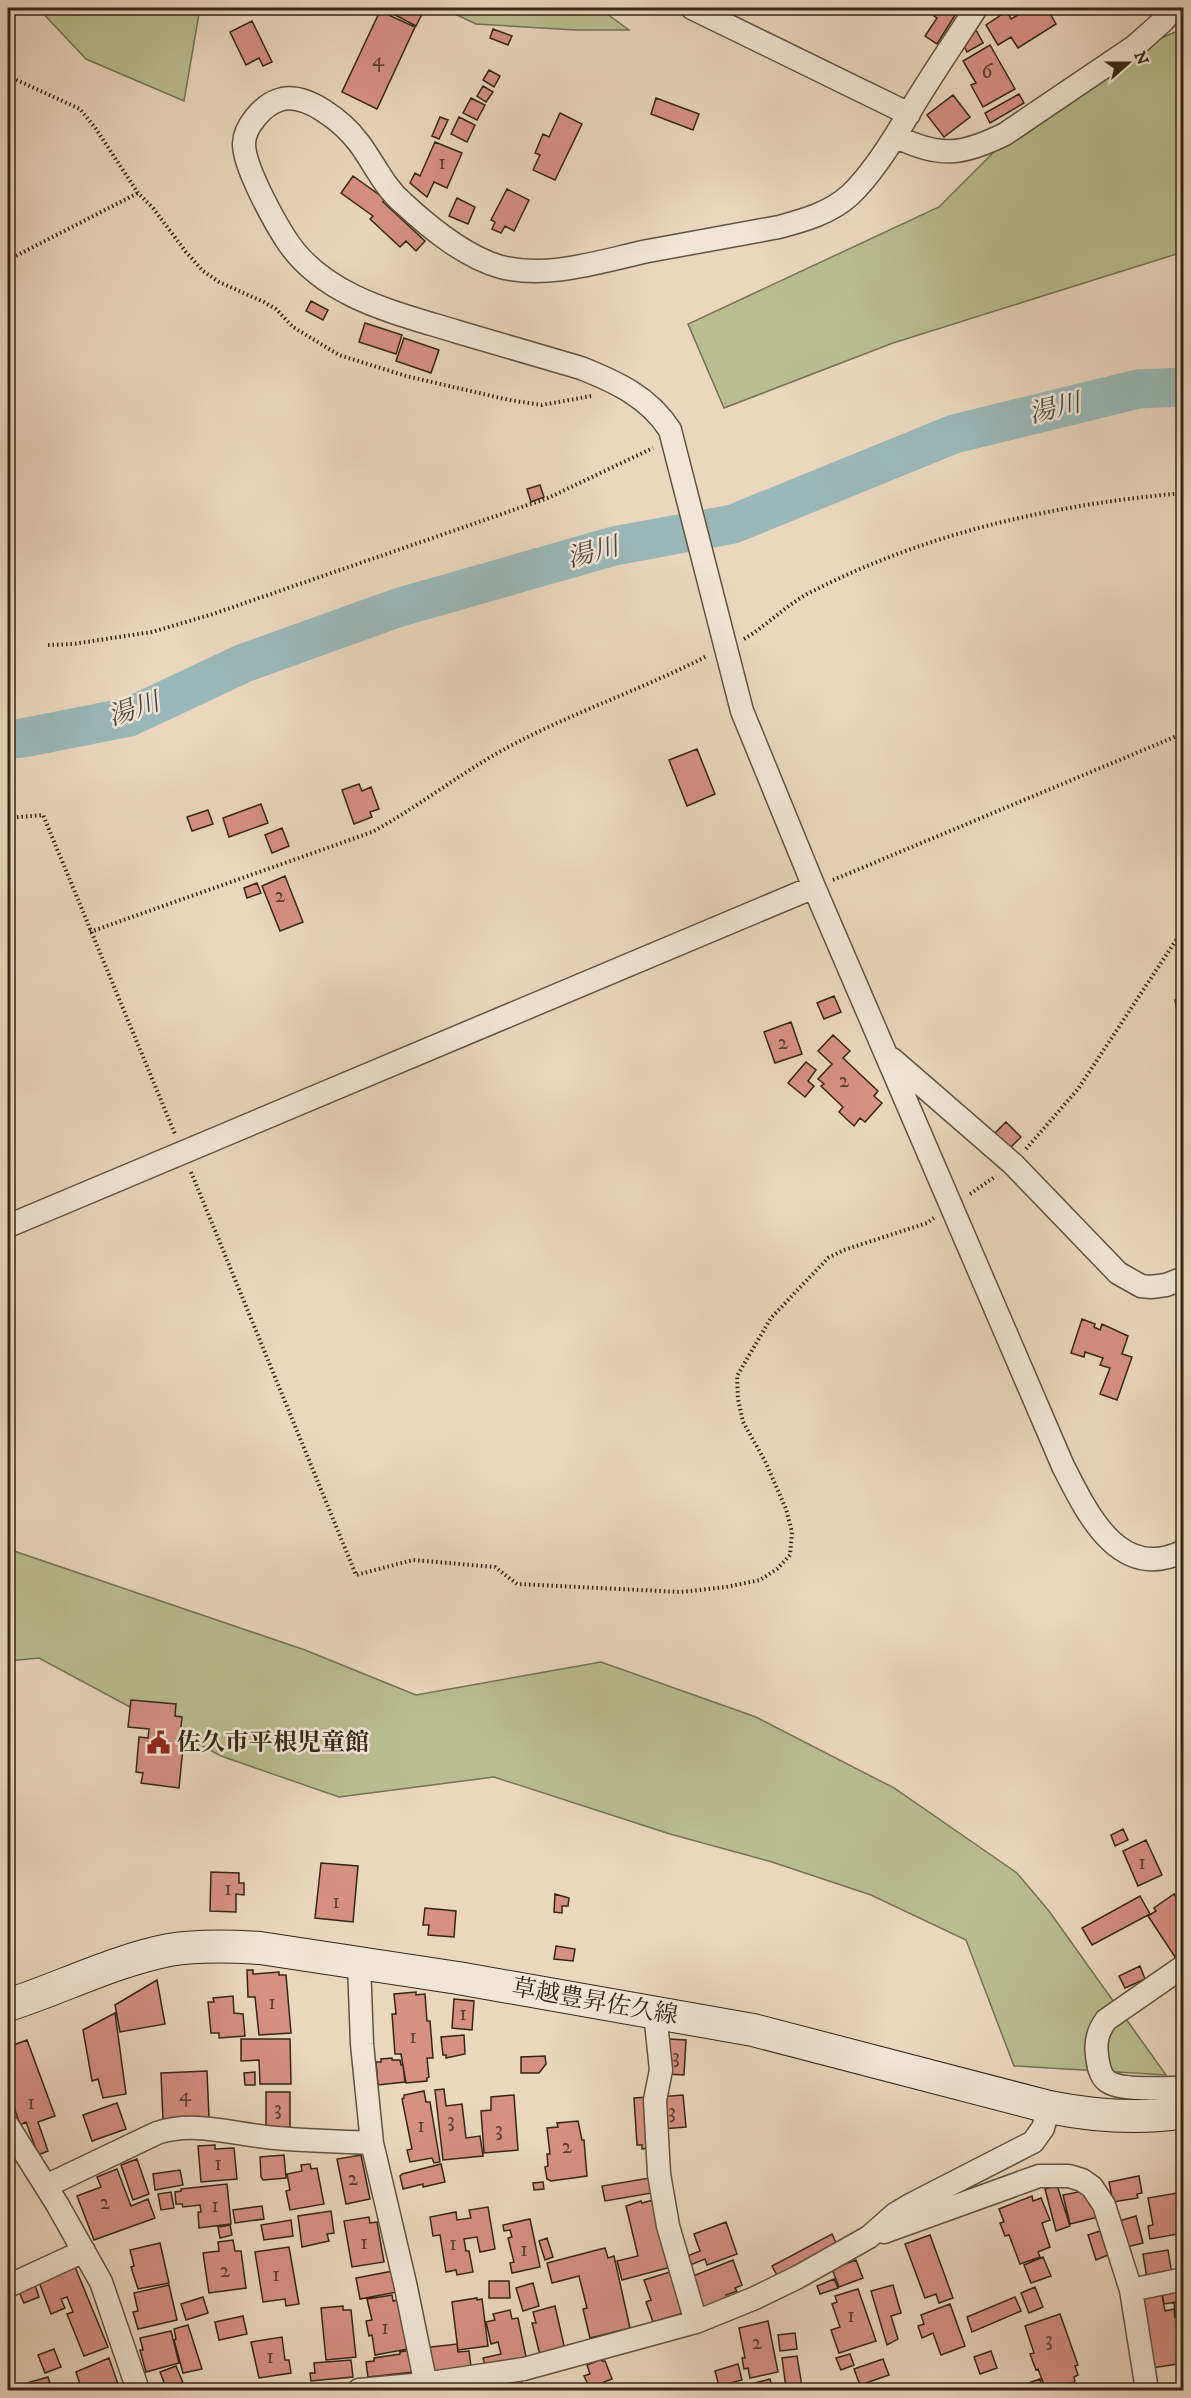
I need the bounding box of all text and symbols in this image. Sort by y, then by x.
north arrow [1098,33,1158,93]
house number: 4 [372,47,385,73]
text: N [1129,48,1153,68]
house number: 6 [982,59,994,85]
house number: 1 [438,150,446,176]
water label: 湯川 [1026,386,1087,431]
water label: 湯川 [564,530,625,576]
water label: 湯川 [104,685,167,734]
house number: 2 [275,883,286,909]
house number: 2 [778,1030,789,1056]
house number: 2 [839,1068,850,1094]
place label: 佐久市平根児童館 [177,1728,369,1758]
public building icon: 佐久市平根児童館 [146,1730,172,1756]
house number: 1 [1138,1850,1146,1876]
house number: 1 [224,1876,232,1902]
house number: 1 [332,1889,340,1915]
street label: 草越豊昇佐久線 [510,1973,680,2031]
house number: 1 [268,1990,276,2016]
house number: 1 [459,2001,467,2027]
house number: 1 [409,2024,417,2050]
house number: 3 [672,2044,680,2070]
house number: 4 [179,2082,192,2108]
house number: 1 [27,2090,35,2116]
house number: 3 [274,2096,282,2122]
house number: 3 [668,2099,676,2125]
house number: 3 [447,2108,455,2134]
house number: 1 [417,2113,425,2139]
house number: 3 [495,2117,503,2143]
house number: 2 [562,2134,573,2160]
house number: 1 [214,2151,222,2177]
house number: 2 [348,2166,359,2192]
house number: 2 [100,2190,111,2216]
house number: 1 [211,2193,219,2219]
house number: 1 [360,2230,368,2256]
house number: 1 [449,2231,457,2257]
house number: 1 [520,2237,528,2263]
house number: 2 [220,2258,231,2284]
house number: 1 [272,2262,280,2288]
house number: 1 [847,2303,855,2329]
house number: 1 [381,2315,389,2341]
house number: 3 [1045,2327,1053,2353]
house number: 2 [752,2330,763,2356]
house number: 1 [266,2344,274,2370]

